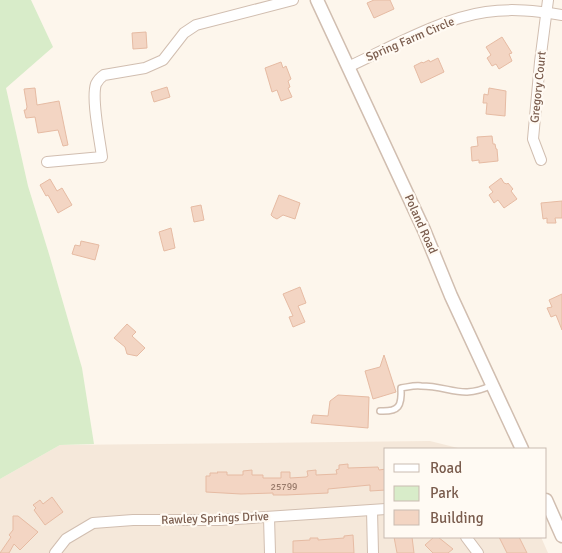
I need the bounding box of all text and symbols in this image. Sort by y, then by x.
street label: Spring Farm Circle [364,14,457,65]
street label: Gregory Court [527,50,550,124]
street label: Poland Road [401,192,440,256]
legend [384,448,547,538]
text: Road [430,459,462,477]
house number: 25799 [270,481,298,493]
text: Park [430,484,459,502]
street label: Rawley Springs Drive [161,509,269,528]
text: Building [430,509,484,527]

